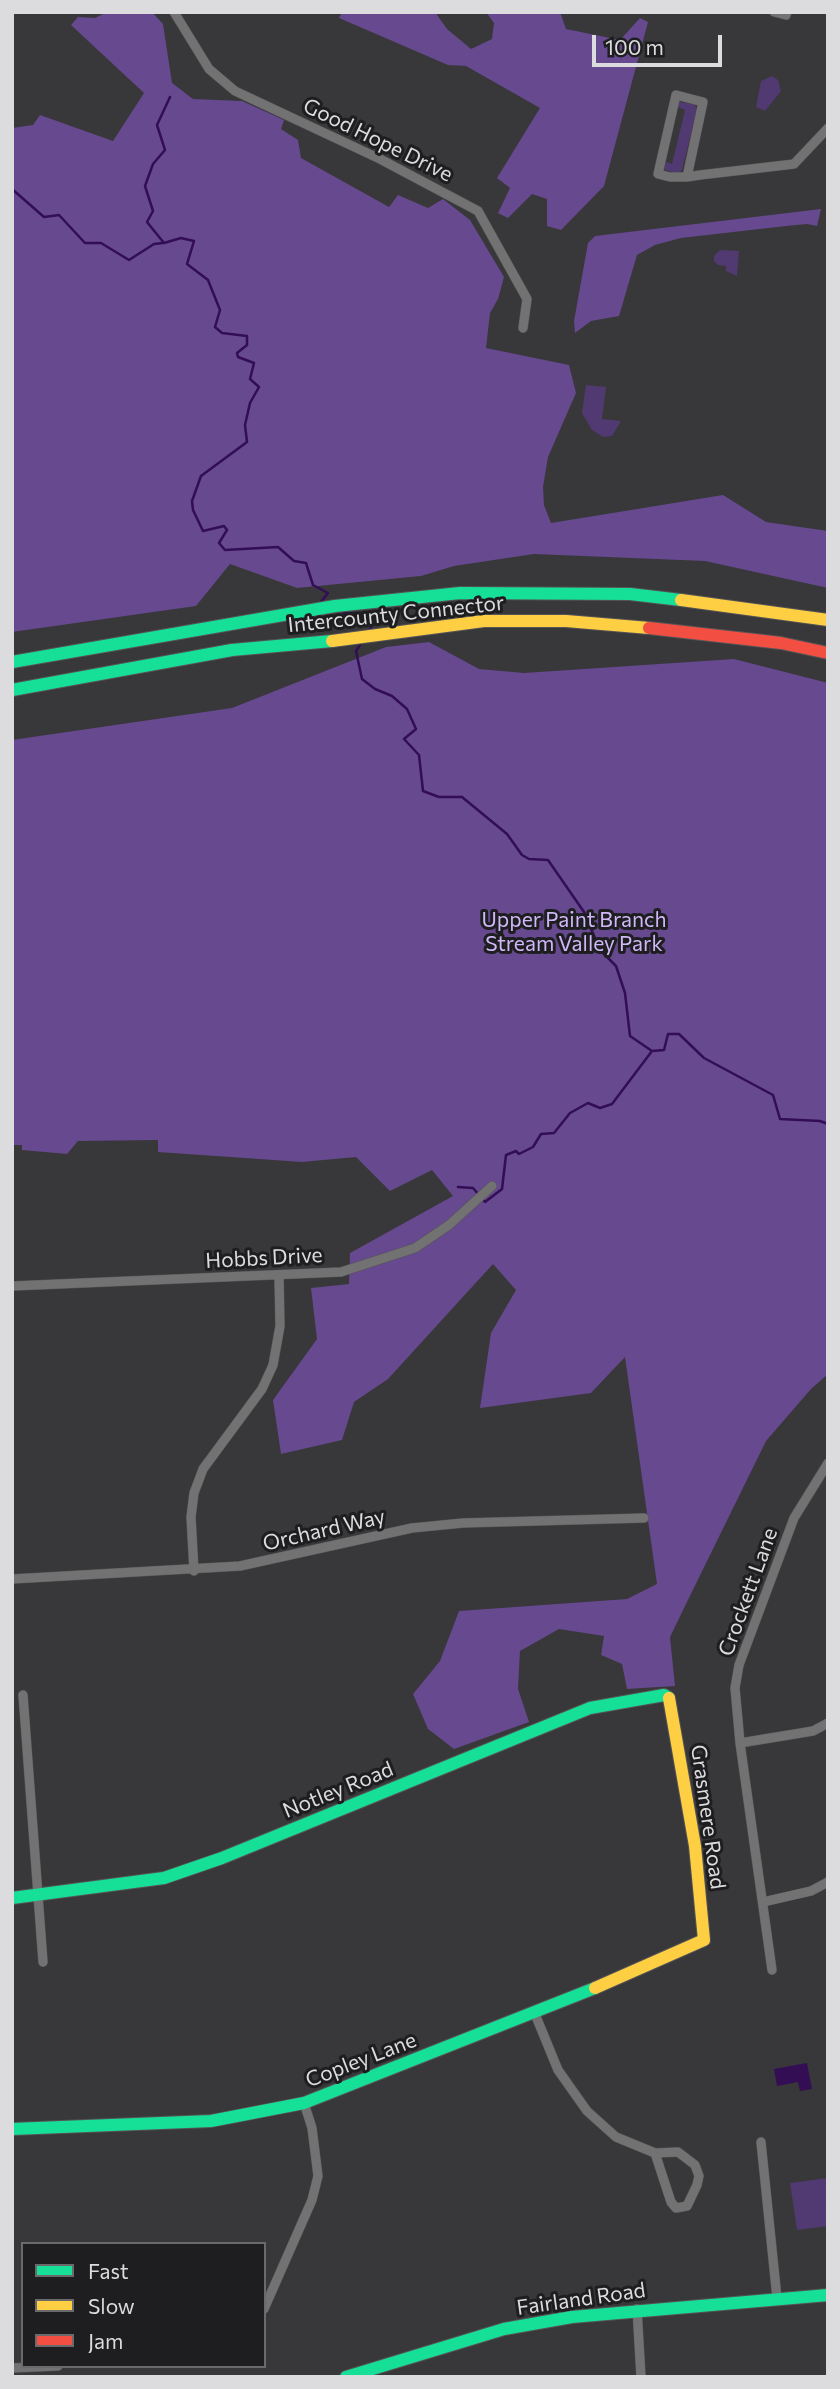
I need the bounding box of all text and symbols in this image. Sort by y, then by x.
scale bar [595,21,724,65]
text: 100 m [605,34,664,59]
street label: Good Hope Drive [299,93,457,187]
street label: Intercounty Connector [287,590,505,638]
park label: Upper Paint Branch Stream Valley Park [481,907,667,957]
street label: Hobbs Drive [205,1242,323,1274]
street label: Orchard Way [260,1504,388,1556]
street label: Crockett Lane [713,1524,783,1660]
street label: Grasmere Road [685,1743,731,1891]
street label: Notley Road [279,1756,397,1824]
street label: Copley Lane [302,2027,420,2093]
legend [21,2242,266,2368]
text: Fast [88,2258,129,2283]
street label: Fairland Road [515,2277,647,2321]
text: Slow [88,2293,135,2318]
text: Jam [88,2328,123,2353]

